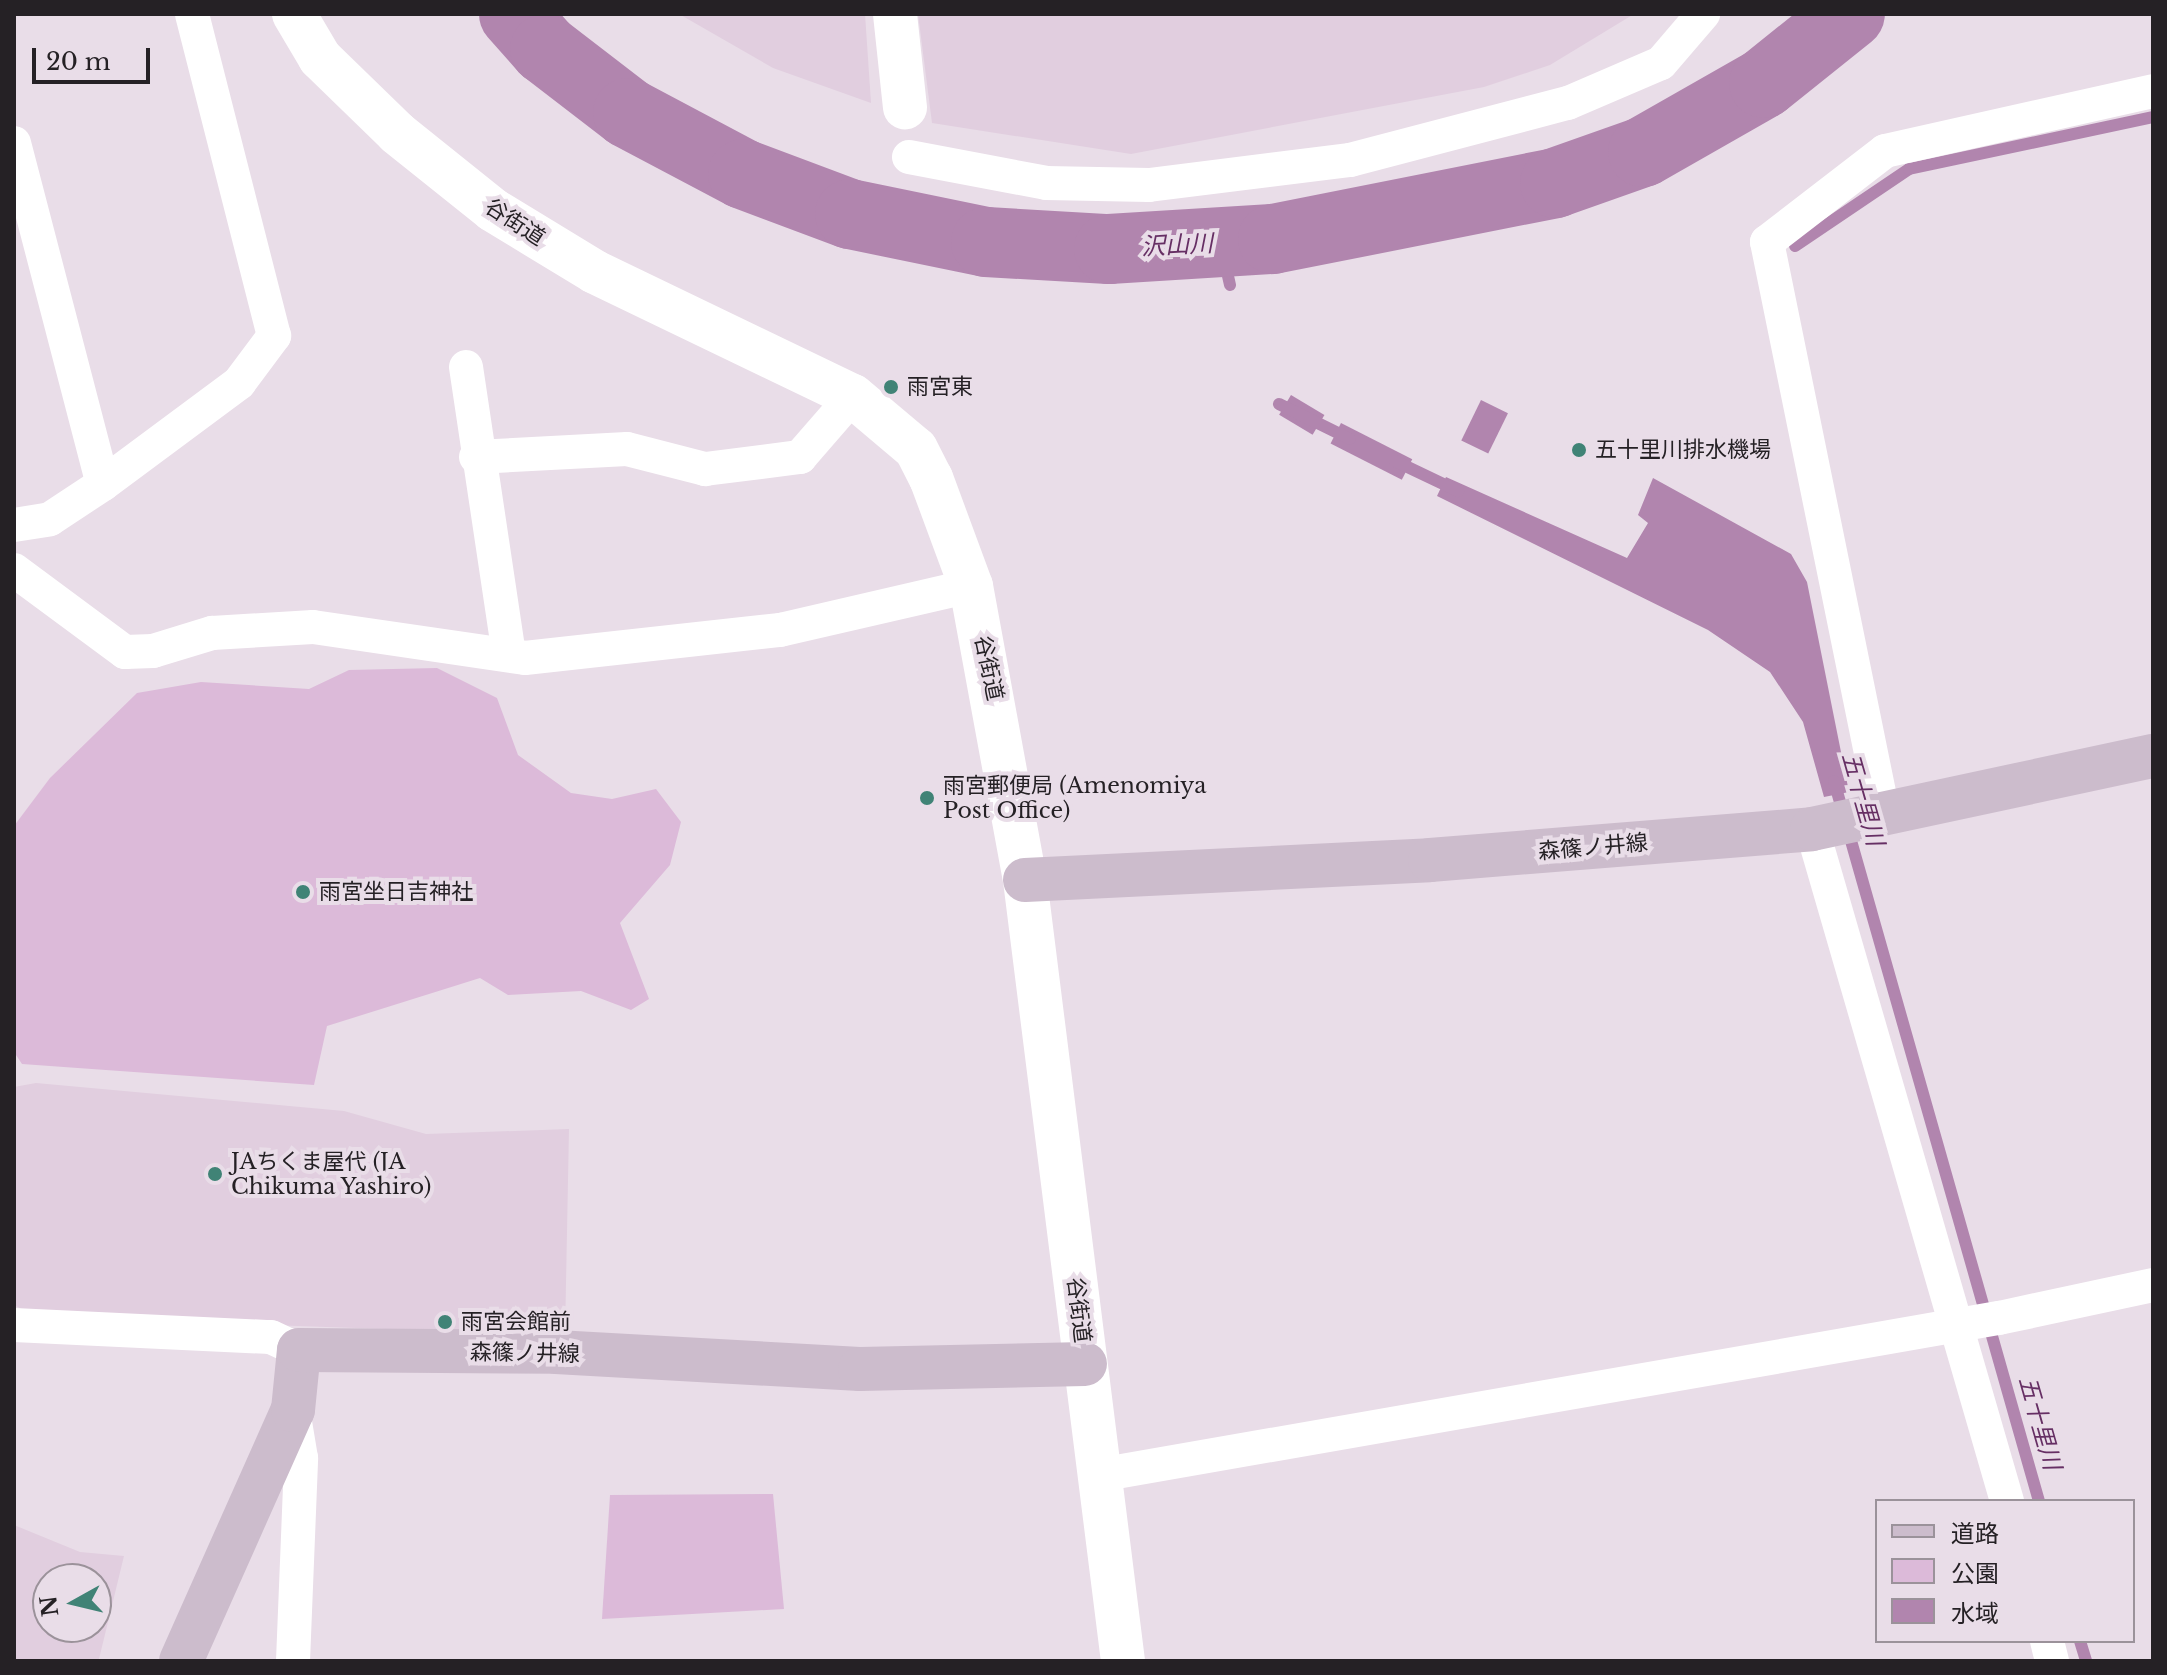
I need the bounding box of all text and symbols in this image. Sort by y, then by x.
scale bar [36,32,154,82]
text: 20 m [46,47,111,76]
street label: 谷街道 [480,193,550,251]
water label: 沢山川 [1140,229,1214,261]
place label: 雨宮東 [907,374,973,400]
marker: 雨宮東 [882,378,900,396]
place label: 五十里川排水機場 [1595,437,1771,463]
marker: 五十里川排水機場 [1570,441,1588,459]
street label: 谷街道 [969,633,1009,703]
water label: 五十里川 [1836,749,1890,849]
place label: 雨宮郵便局 (Amenomiya Post Office) [943,772,1206,824]
marker: 雨宮郵便局 (Amenomiya Post Office) [918,789,936,807]
street label: 森篠ノ井線 [1537,829,1649,865]
place label: 雨宮坐日吉神社 [319,879,473,905]
marker: 雨宮坐日吉神社 [294,883,312,901]
place label: JAちくま屋代 (JA Chikuma Yashiro) [231,1148,432,1200]
marker: JAちくま屋代 (JA Chikuma Yashiro) [206,1165,224,1183]
street label: 谷街道 [1062,1276,1096,1344]
place label: 雨宮会館前 [461,1309,571,1335]
marker: 雨宮会館前 [436,1313,454,1331]
street label: 森篠ノ井線 [470,1339,580,1367]
water label: 五十里川 [2013,1373,2067,1473]
legend [1875,1499,2135,1643]
text: 道路 [1951,1519,1999,1548]
text: 公園 [1951,1559,1999,1588]
north arrow [32,1563,112,1643]
text: N [35,1594,65,1618]
text: 水域 [1951,1599,1999,1628]

